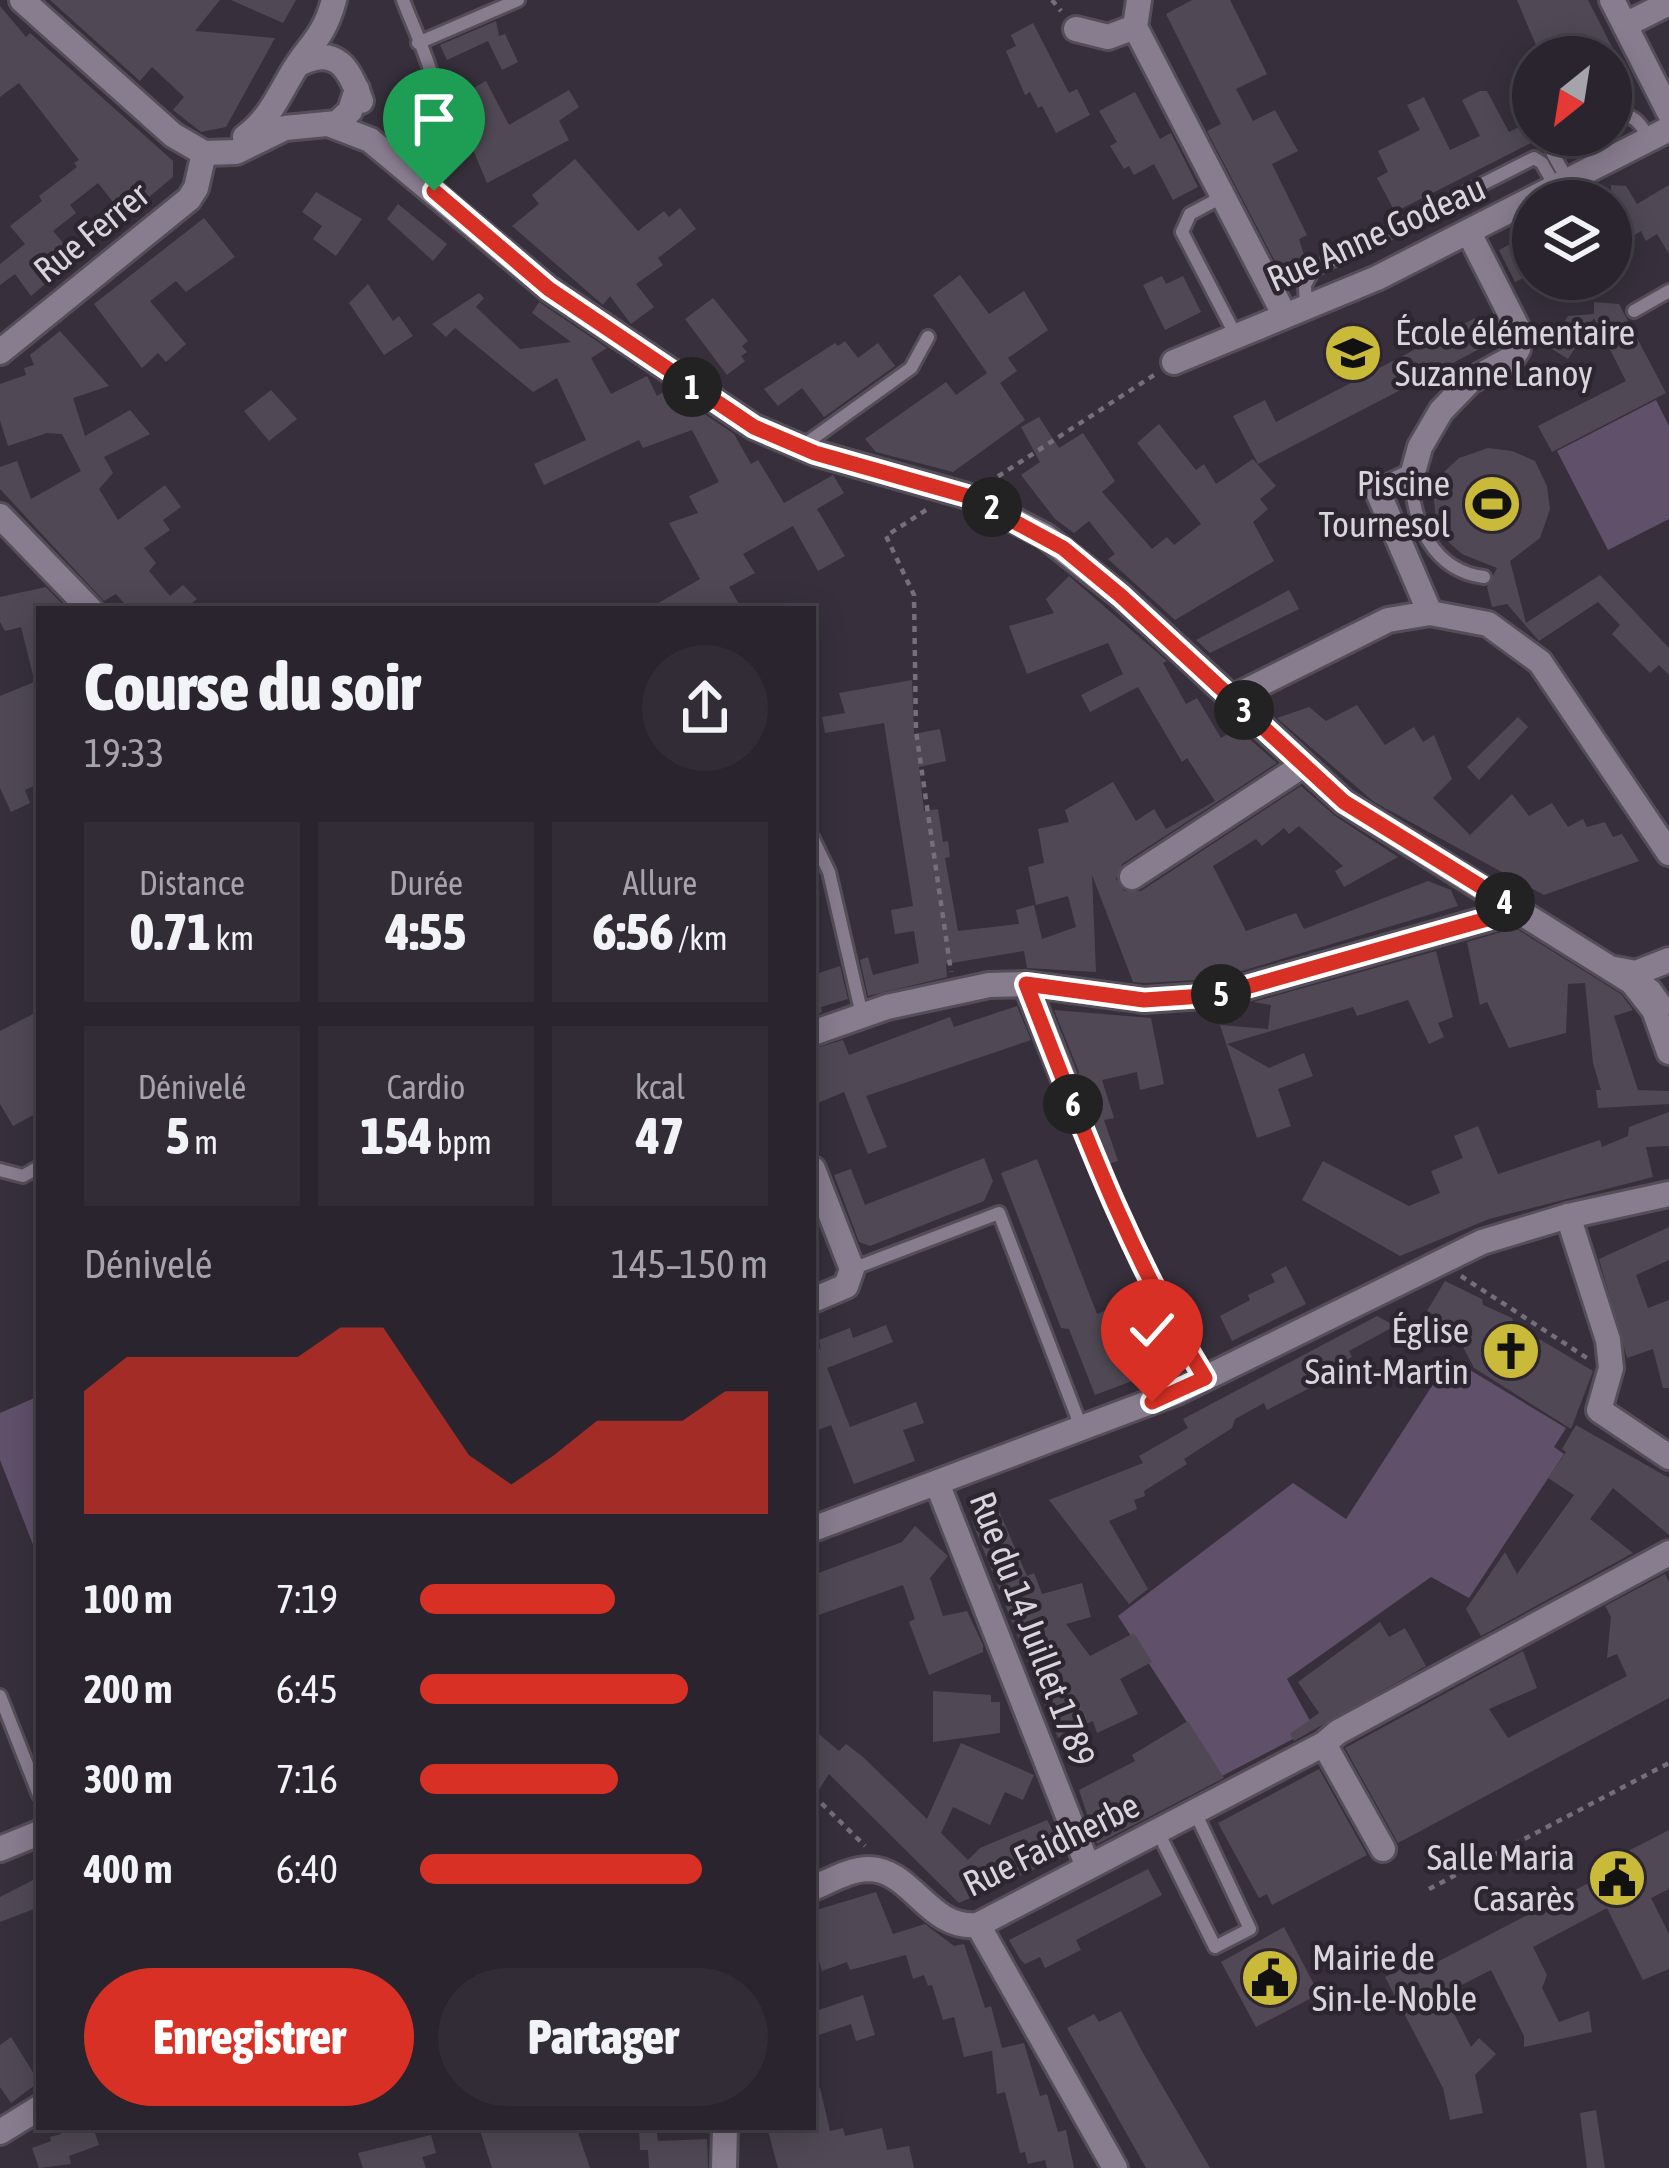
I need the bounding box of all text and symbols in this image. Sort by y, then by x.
north arrow [1512,36,1632,156]
map controls [1512,36,1632,300]
pin [383,68,485,191]
icon: arrive [401,86,467,152]
street label: Rue Anne Godeau [1261,166,1491,300]
street label: Rue Ferrer [25,172,158,291]
button: layers [1512,180,1632,300]
place label: École élémentaire Suzanne Lanoy [1395,311,1635,394]
school or university icon: École élémentaire Suzanne Lanoy [1322,322,1384,384]
pin: 1 [662,357,722,417]
text: 1 [684,368,700,406]
place label: Piscine Tournesol [1318,462,1450,545]
sports icon: Piscine Tournesol [1461,473,1523,535]
pin: 2 [962,477,1022,537]
text: 2 [984,488,1000,526]
button: share [642,645,768,771]
text: Course du soir [84,648,420,724]
pin: 3 [1214,680,1274,740]
text: 3 [1236,691,1252,729]
text: 19:33 [84,731,164,775]
text: Distance [139,864,245,902]
text: Durée [389,864,463,902]
text: Allure [623,864,697,902]
pin: 4 [1475,872,1535,932]
text: 4 [1497,883,1513,921]
text: 0.71 [130,902,211,961]
text: 4:55 [386,902,467,961]
text: 6:56 [593,902,674,961]
text: km [211,919,254,957]
text: /km [674,919,727,957]
pin: 5 [1191,964,1251,1024]
text: 5 [1213,975,1229,1013]
text: Dénivelé [138,1068,246,1106]
text: Cardio [387,1068,465,1106]
text: kcal [635,1068,685,1106]
pin: 6 [1043,1074,1103,1134]
text: 6 [1065,1085,1081,1123]
text: 5 [166,1106,190,1165]
text: 154 [360,1106,432,1165]
text: 47 [636,1106,684,1165]
text: m [190,1123,218,1161]
text: bpm [432,1123,492,1161]
text: Dénivelé [84,1242,212,1286]
text: 145–150 m [611,1242,768,1286]
pin [1101,1279,1203,1402]
icon: check [1119,1297,1185,1363]
place label: Église Saint-Martin [1305,1309,1469,1392]
church icon: Église Saint-Martin [1480,1320,1542,1382]
street label: Rue du 14 Juillet 1789 [961,1486,1105,1772]
text: 100 m [84,1577,172,1621]
text: 7:19 [276,1577,338,1621]
text: 200 m [84,1667,172,1711]
text: 6:45 [276,1667,338,1711]
text: 300 m [84,1757,172,1801]
text: 7:16 [276,1757,338,1801]
street label: Rue Faidherbe [956,1783,1146,1905]
place label: Salle Maria Casarès [1427,1836,1575,1919]
text: 400 m [84,1847,172,1891]
text: 6:40 [276,1847,338,1891]
public building icon: Salle Maria Casarès [1586,1847,1648,1909]
place label: Mairie de Sin-le-Noble [1312,1936,1477,2019]
public building icon: Mairie de Sin-le-Noble [1239,1947,1301,2009]
button: Enregistrer [84,1968,414,2106]
button: Partager [438,1968,768,2106]

